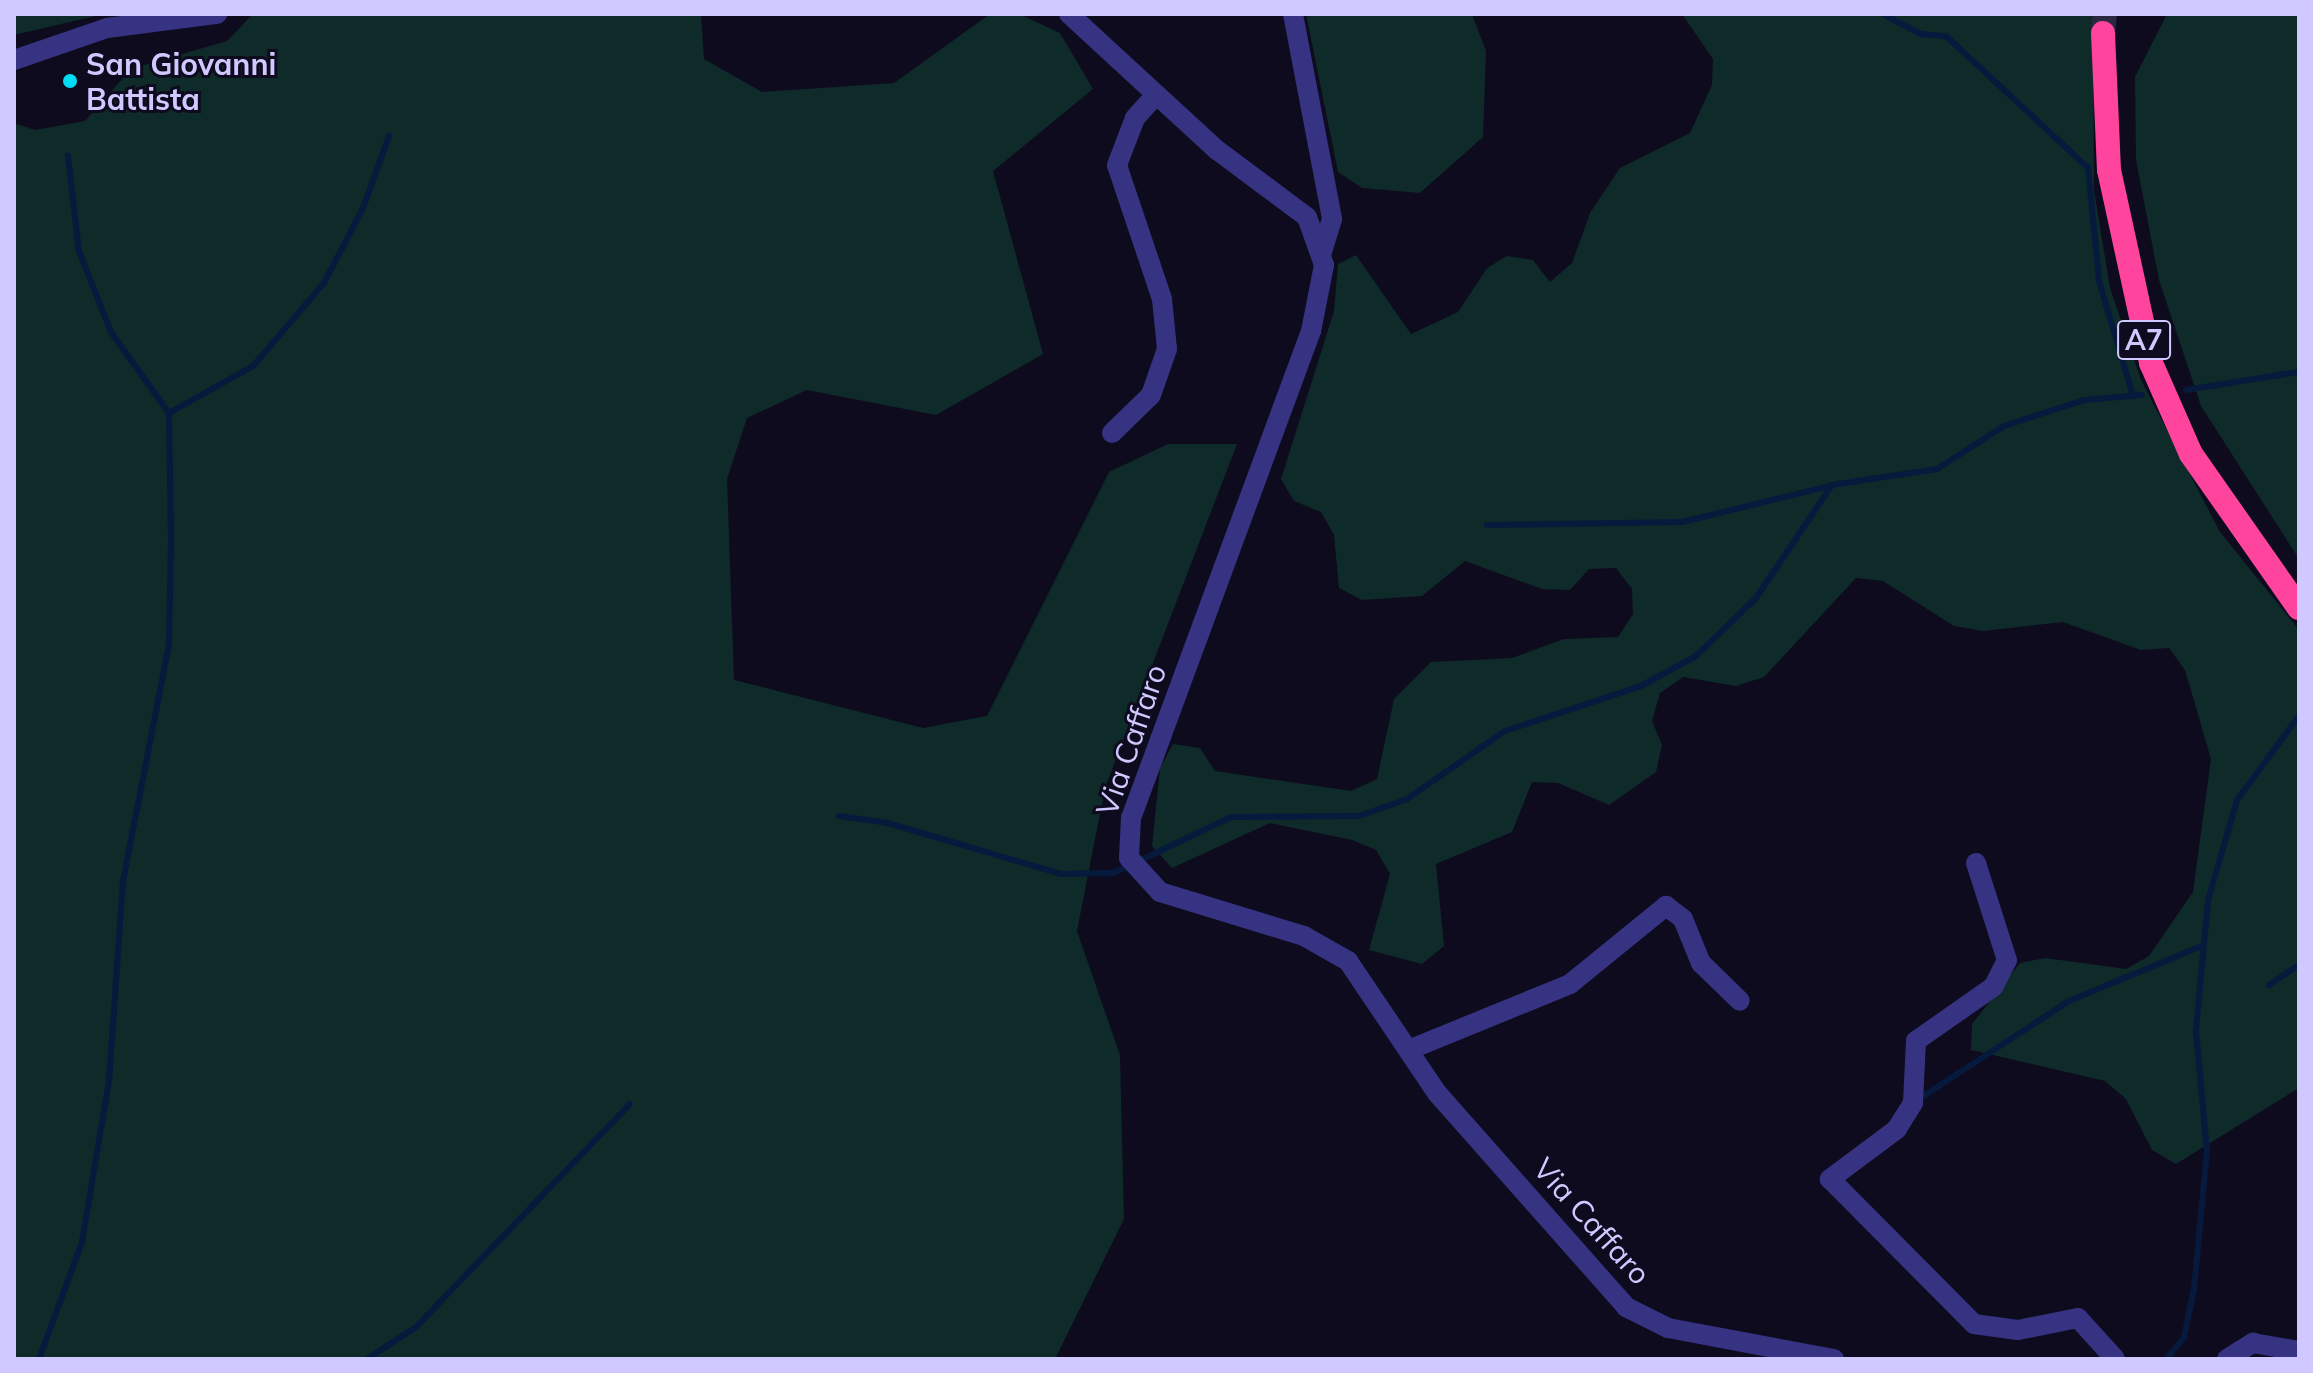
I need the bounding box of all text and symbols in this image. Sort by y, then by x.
place label: San Giovanni Battista [86,46,276,116]
marker: San Giovanni Battista [61,72,79,90]
road number: A7 [2116,316,2172,364]
street label: Via Caffaro [1088,660,1174,820]
street label: Via Caffaro [1526,1150,1658,1292]

